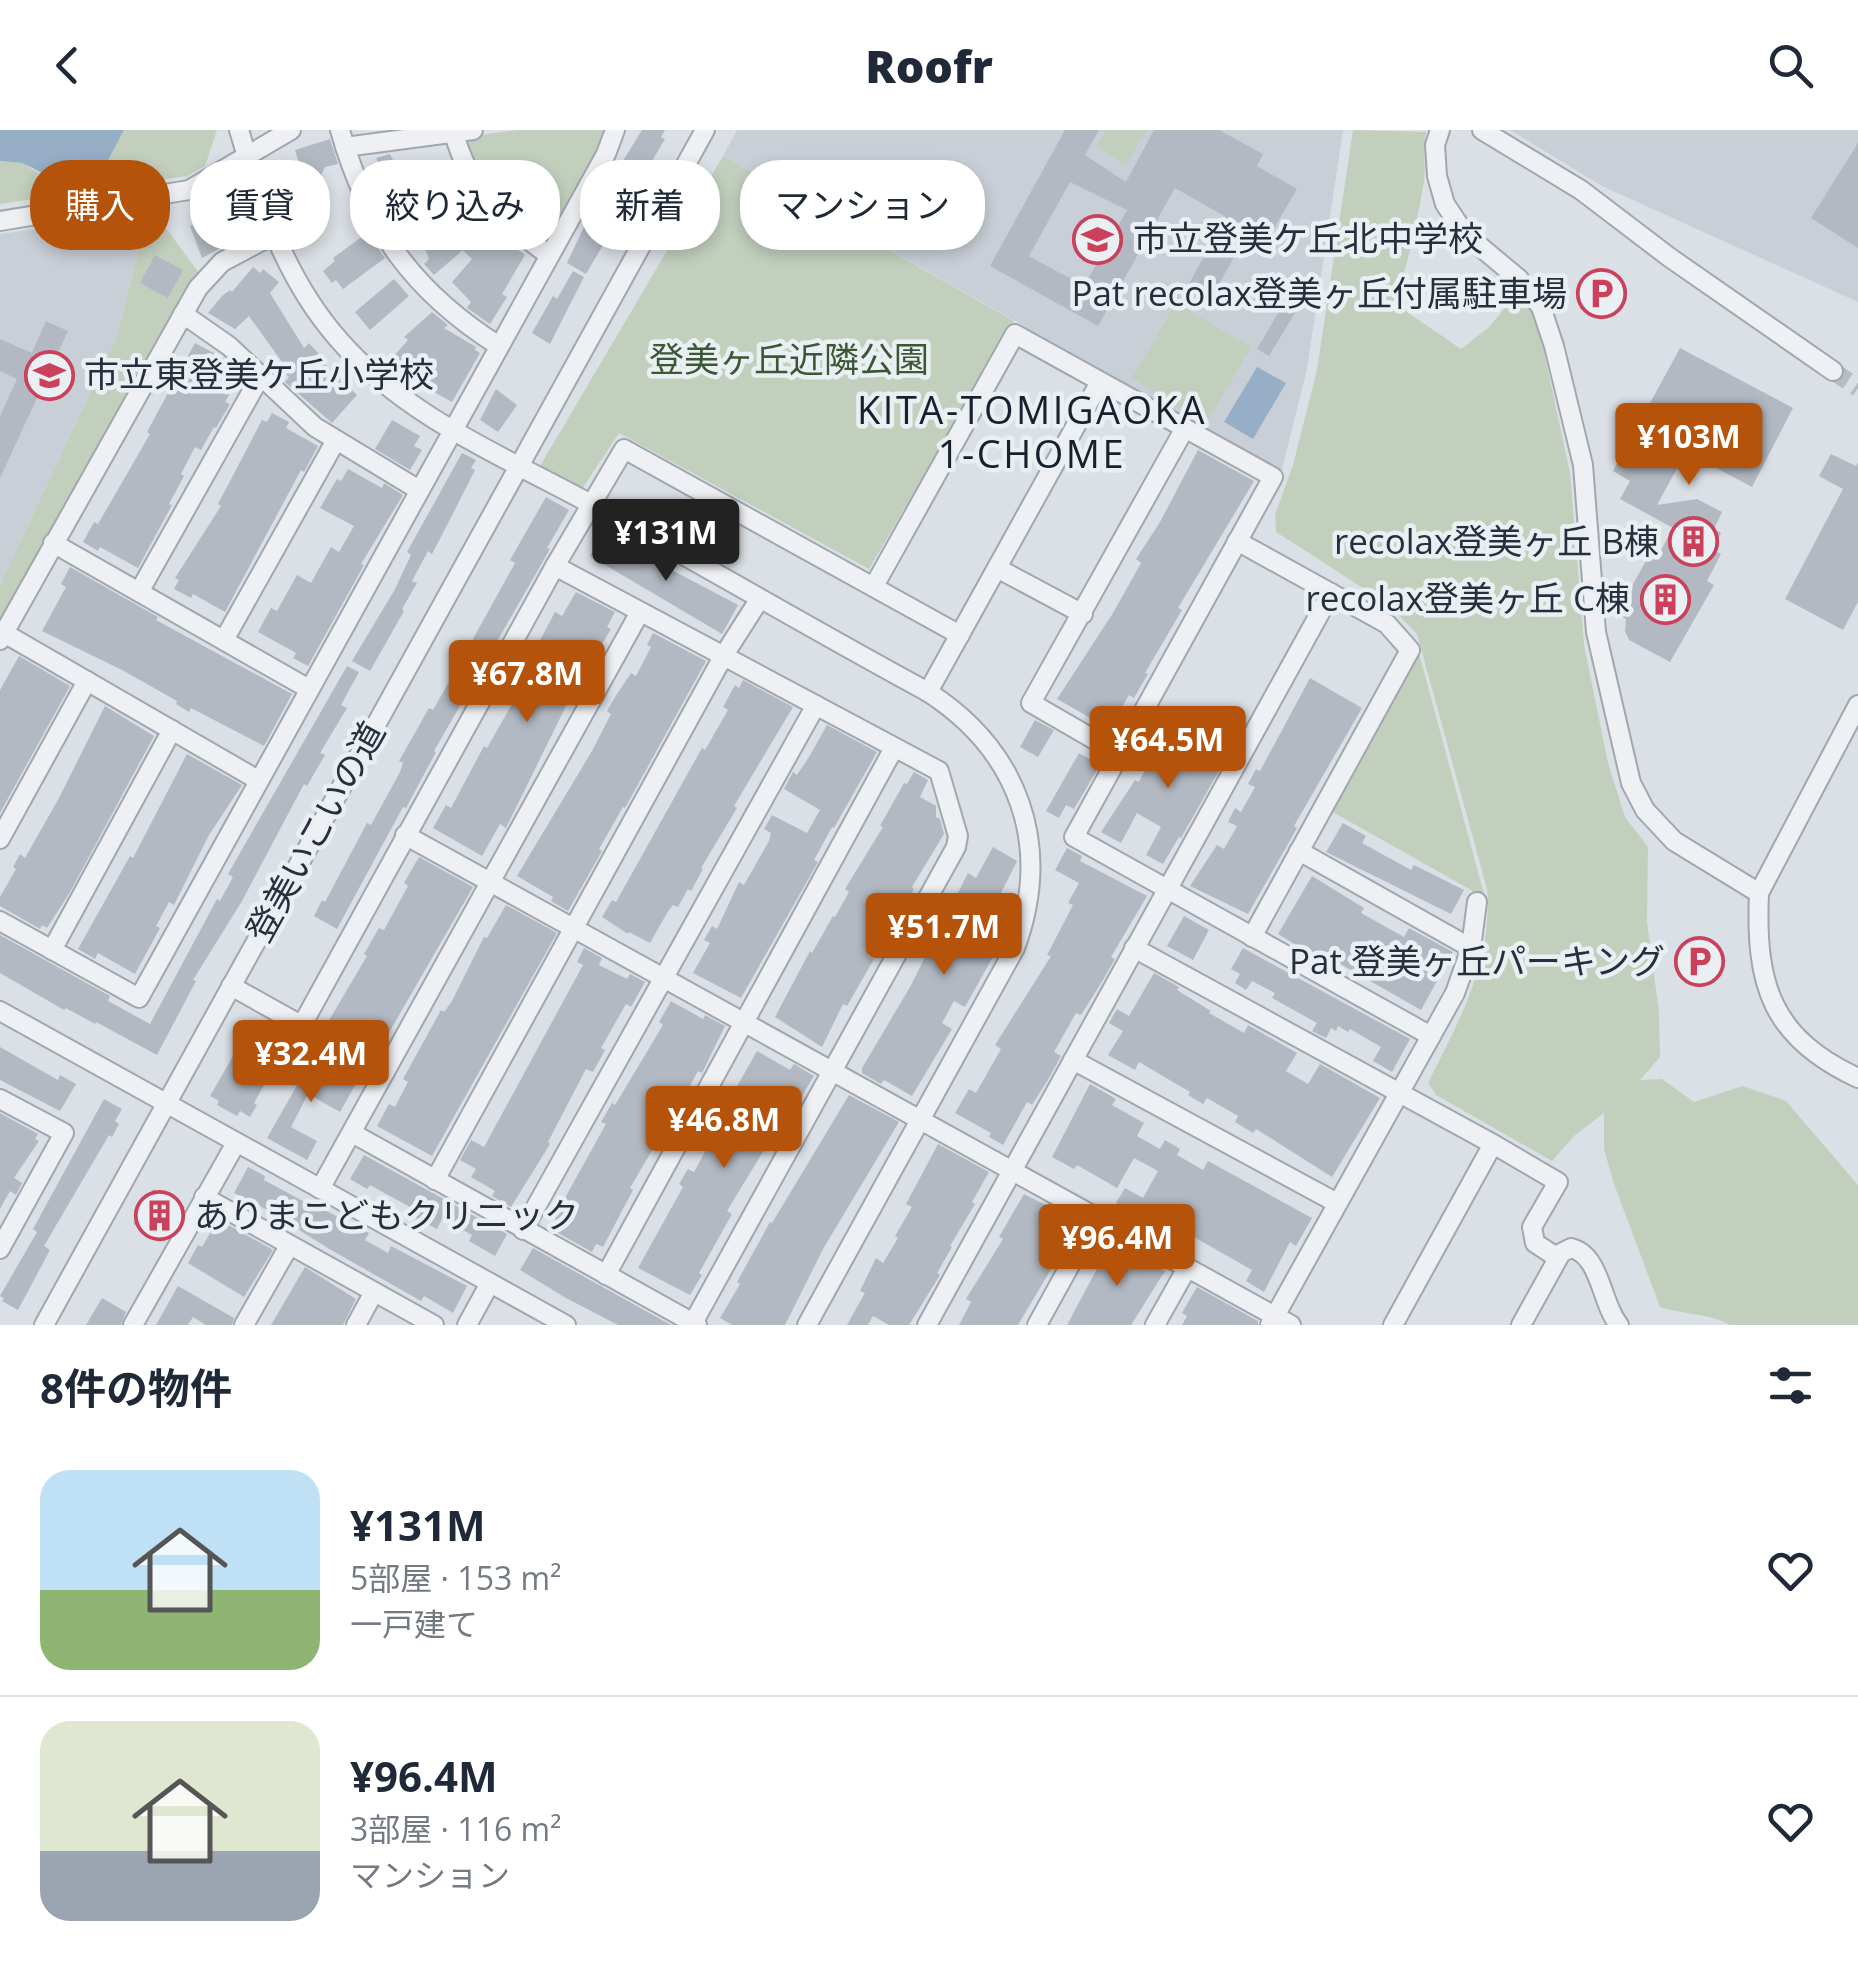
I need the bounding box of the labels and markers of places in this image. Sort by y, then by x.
school or university icon: 市立登美ケ丘北中学校 [1072,213,1124,265]
place label: 市立登美ケ丘北中学校 [1133,214,1483,261]
parking icon: Pat recolax登美ヶ丘付属駐車場 [1576,268,1628,320]
place label: Pat recolax登美ヶ丘付属駐車場 [1072,269,1567,316]
school or university icon: 市立東登美ケ丘小学校 [23,349,75,401]
place label: 市立東登美ケ丘小学校 [84,350,434,397]
pin: ¥103M [1619,403,1759,488]
pin: ¥131M [596,499,736,584]
building icon: recolax登美ヶ丘 B棟 [1668,516,1720,568]
place label: recolax登美ヶ丘 B棟 [1334,517,1659,564]
building icon: recolax登美ヶ丘 C棟 [1639,573,1691,625]
place label: recolax登美ヶ丘 C棟 [1305,574,1630,621]
pin: ¥67.8M [446,640,608,725]
pin: ¥64.5M [1087,706,1249,791]
pin: ¥51.7M [863,893,1025,978]
parking icon: Pat 登美ヶ丘パーキング [1674,936,1726,988]
place label: Pat 登美ヶ丘パーキング [1289,937,1665,984]
pin: ¥32.4M [230,1020,392,1105]
pin: ¥46.8M [643,1086,805,1171]
building icon: ありまこどもクリニック [133,1190,185,1242]
place label: ありまこどもクリニック [194,1191,579,1238]
pin: ¥96.4M [1036,1204,1198,1289]

